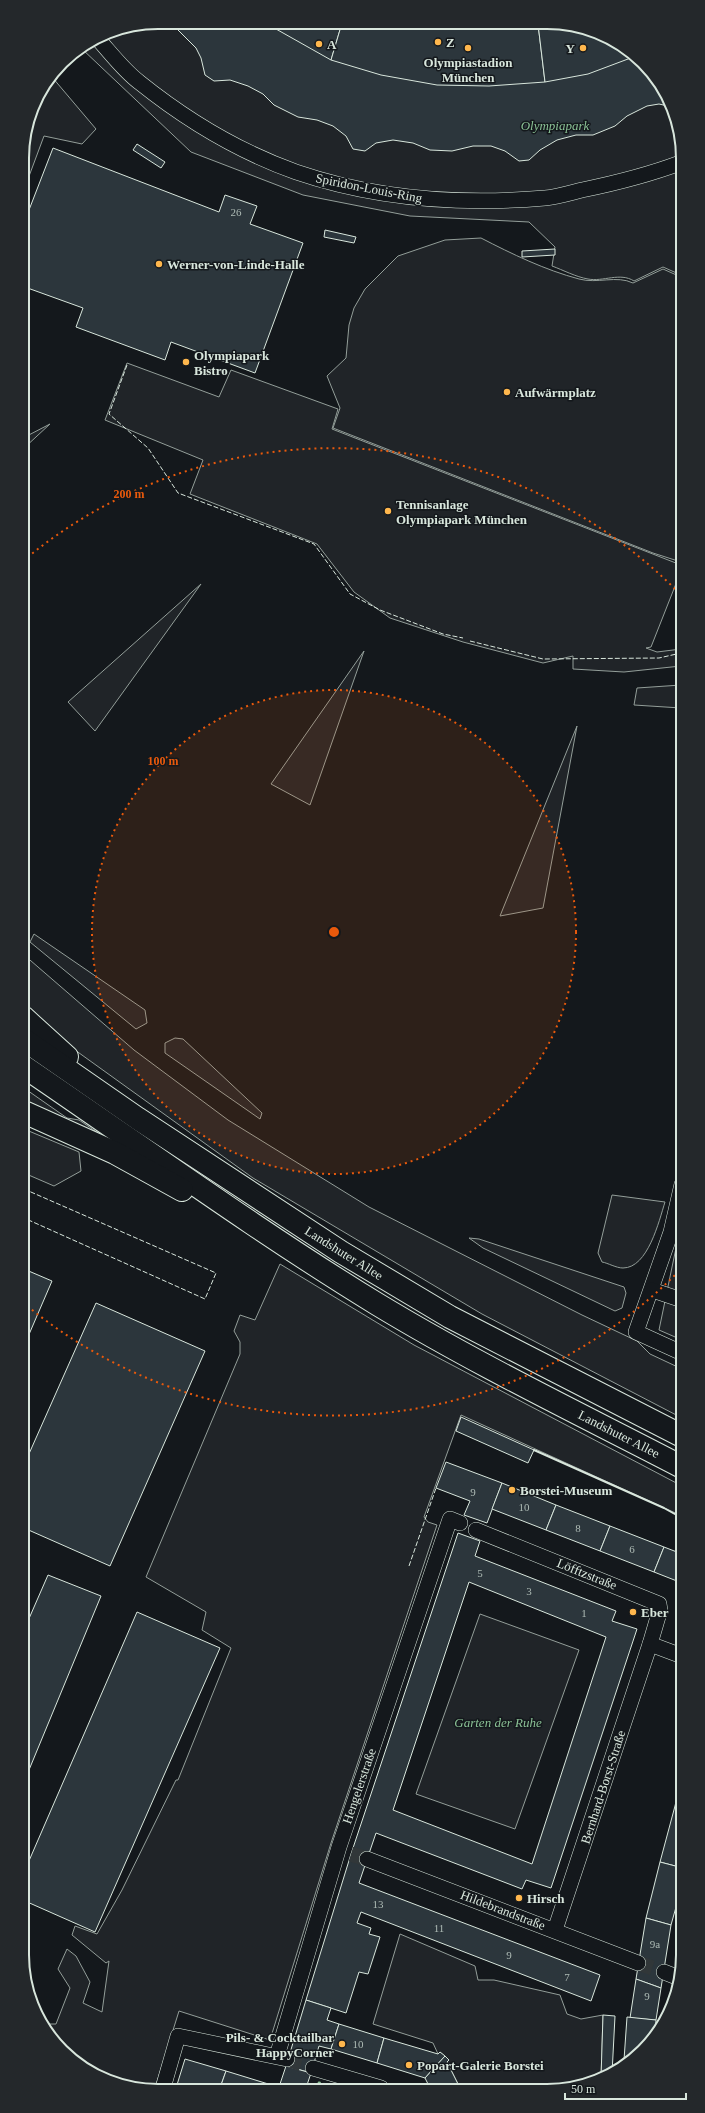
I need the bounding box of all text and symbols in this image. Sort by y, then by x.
place label: Z [446,35,455,50]
place label: A [327,37,337,52]
marker: Z [433,37,443,47]
marker: A [314,39,324,49]
place label: Y [566,41,576,56]
marker: Olympiastadion München [463,43,473,53]
marker: Y [578,43,588,53]
place label: Olympiastadion München [424,55,513,85]
park label: Olympiapark [521,118,590,133]
street label: Spiridon-Louis-Ring [314,170,424,206]
house number: 26 [231,206,242,218]
place label: Werner-von-Linde-Halle [167,257,305,272]
marker: Werner-von-Linde-Halle [154,259,164,269]
place label: Olympiapark Bistro [194,348,270,378]
marker: Olympiapark Bistro [181,357,191,367]
place label: Aufwärmplatz [515,385,596,400]
marker: Aufwärmplatz [502,387,512,397]
text: 200 m [114,487,145,501]
place label: Tennisanlage Olympiapark München [396,497,528,527]
marker: Tennisanlage Olympiapark München [383,506,393,516]
text: 100 m [148,754,179,768]
centre of rings [327,925,341,939]
street label: Landshuter Allee [302,1223,386,1283]
street label: Landshuter Allee [576,1407,662,1461]
place label: Borstei-Museum [520,1483,613,1498]
marker: Borstei-Museum [507,1485,517,1495]
house number: 9 [470,1486,476,1498]
house number: 10 [519,1501,530,1513]
house number: 8 [575,1522,581,1534]
house number: 6 [629,1543,635,1555]
street label: Löfftzstraße [555,1555,619,1593]
house number: 5 [477,1567,483,1579]
house number: 3 [526,1585,532,1597]
place label: Eber [641,1605,669,1620]
house number: 1 [581,1607,587,1619]
marker: Eber [628,1607,638,1617]
park label: Garten der Ruhe [454,1715,542,1730]
street label: Bernhard-Borst-Straße [578,1728,628,1846]
street label: Hengelerstraße [339,1746,379,1826]
street label: Hildebrandstraße [459,1887,548,1933]
place label: Hirsch [527,1891,565,1906]
marker: Hirsch [514,1893,524,1903]
house number: 13 [373,1898,384,1910]
house number: 11 [434,1922,444,1934]
house number: 9a [650,1938,660,1950]
house number: 9 [506,1949,512,1961]
house number: 7 [564,1971,570,1983]
house number: 9 [644,1990,650,2002]
place label: Pils- & Cocktailbar HappyCorner [226,2030,334,2060]
house number: 10 [353,2038,364,2050]
marker: Pils- & Cocktailbar HappyCorner [337,2039,347,2049]
place label: Popart-Galerie Borstei [417,2058,544,2073]
marker: Popart-Galerie Borstei [404,2060,414,2070]
scale bar [565,2075,686,2101]
text: 50 m [571,2082,596,2096]

